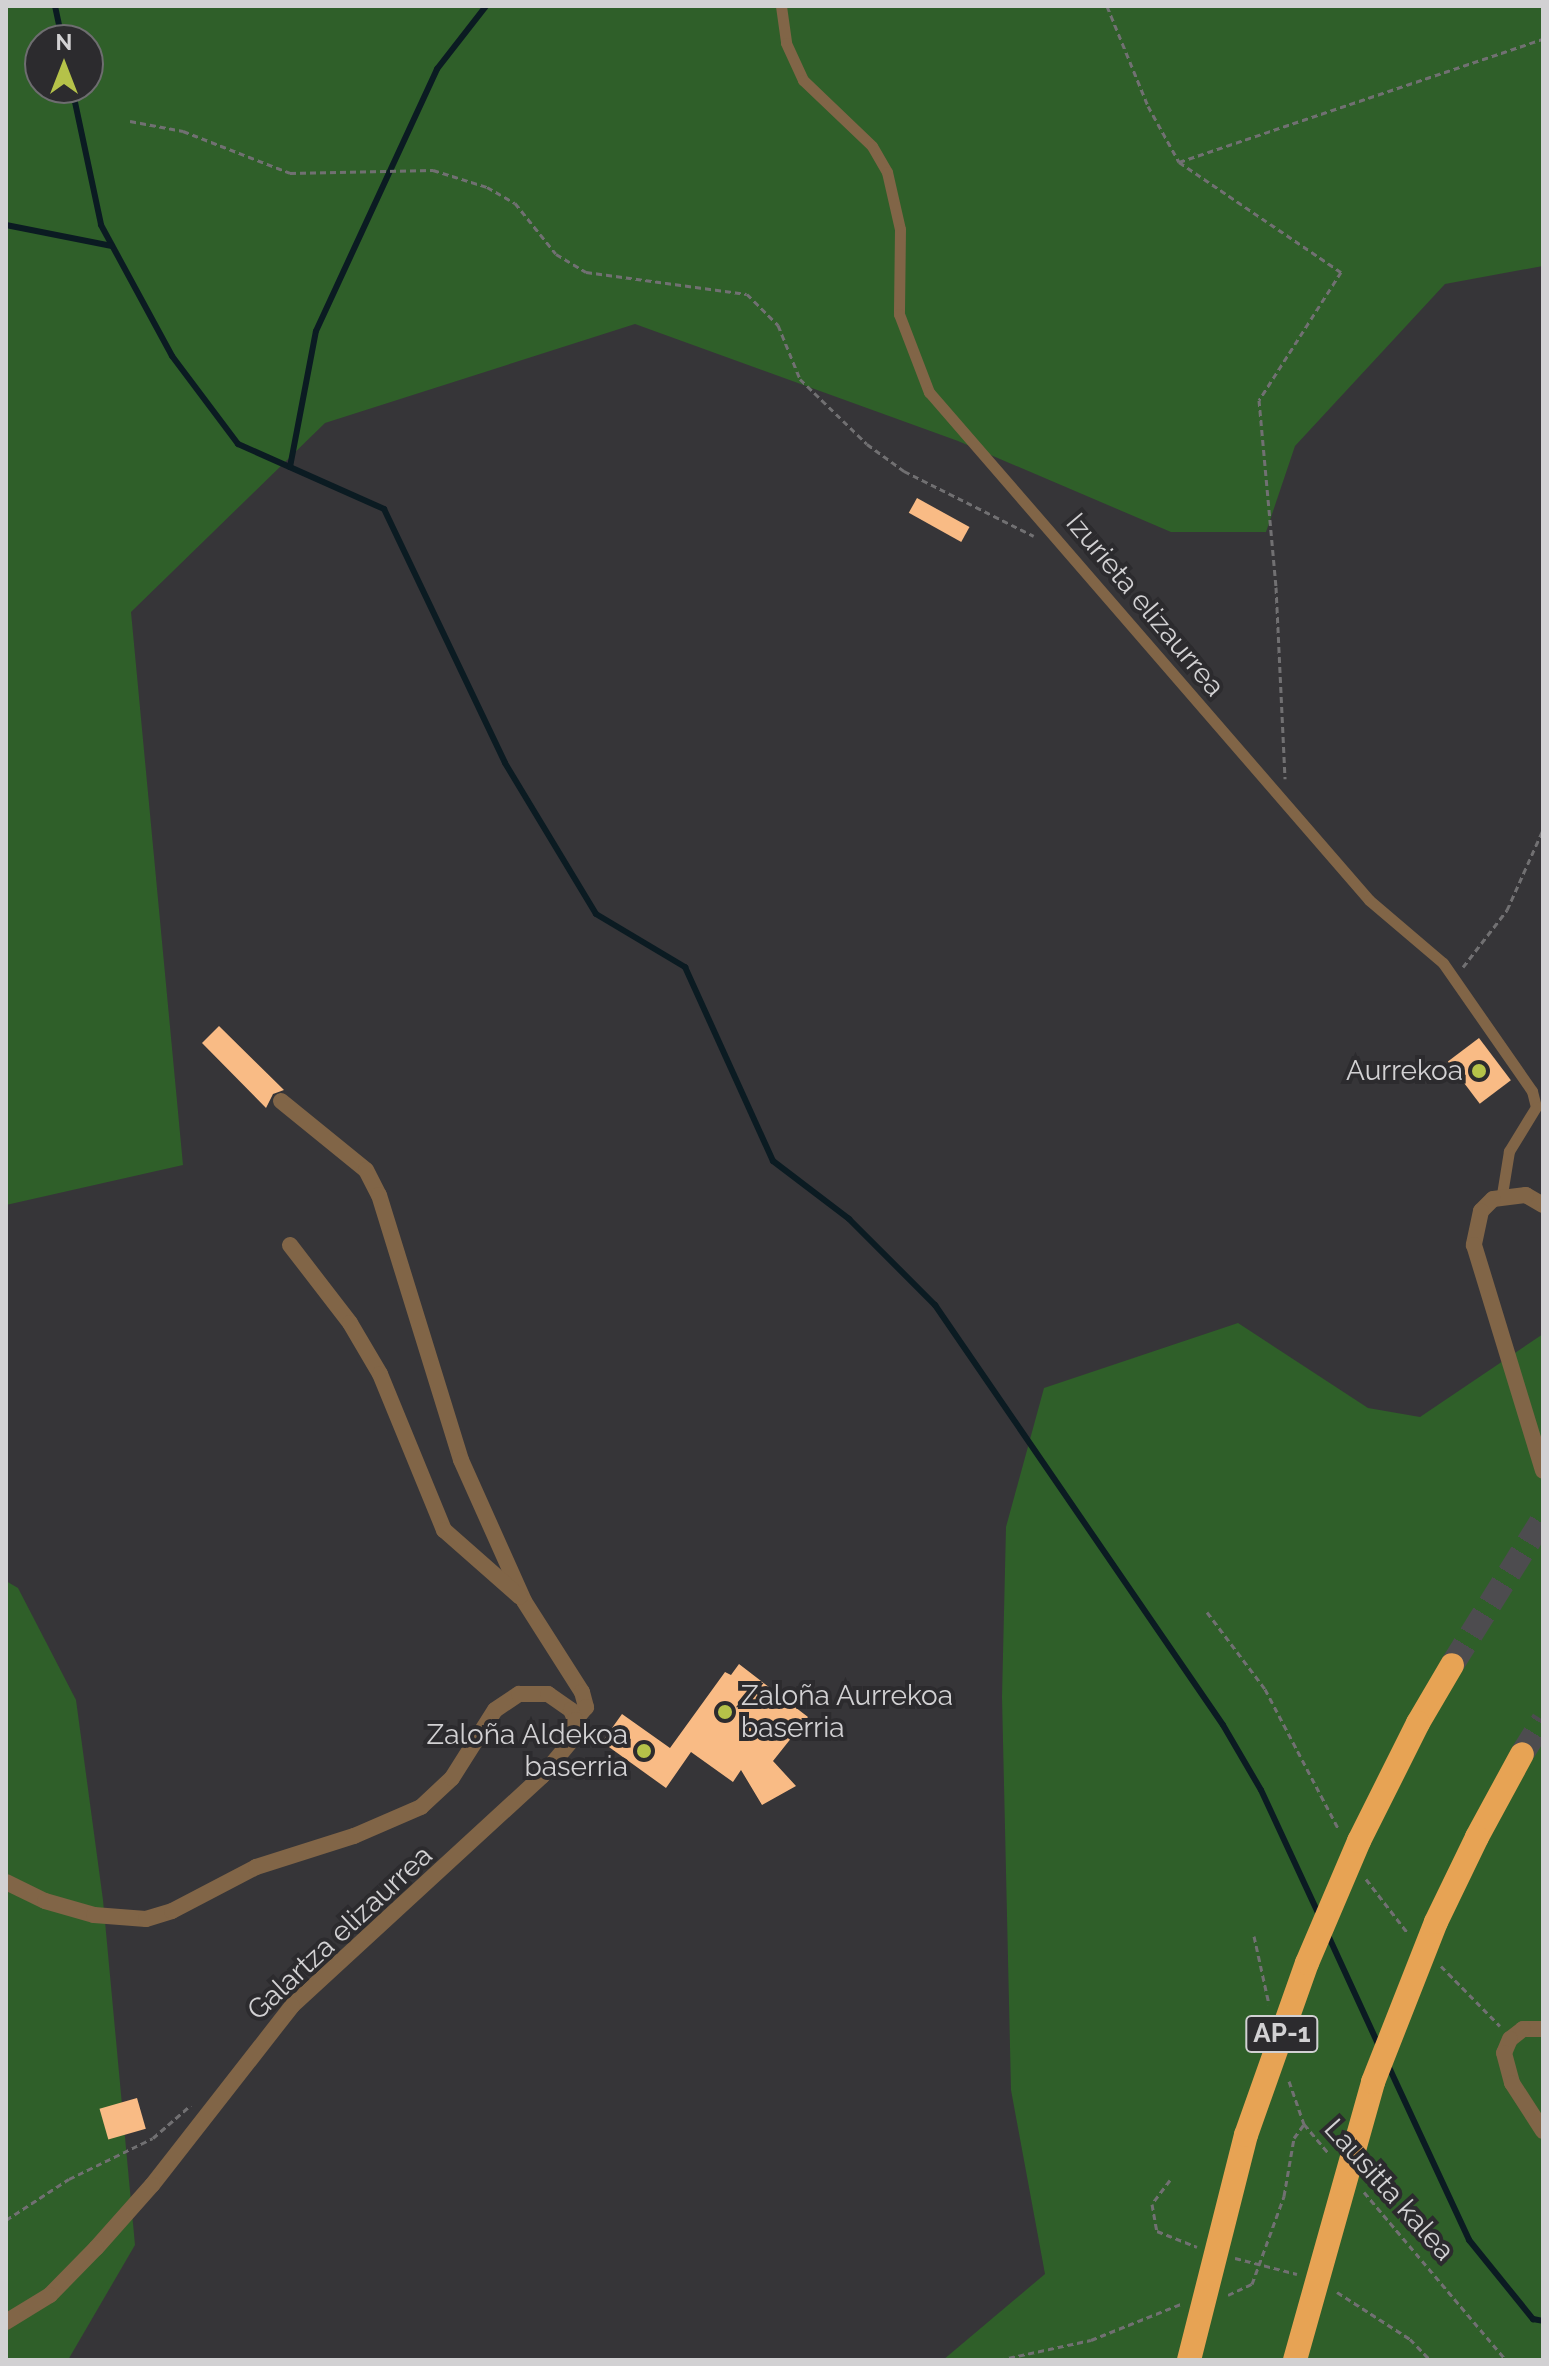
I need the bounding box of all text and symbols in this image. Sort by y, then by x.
north arrow [24,24,104,104]
text: N [56,29,72,55]
street label: Izurieta elizaurrea [1059,507,1231,703]
place label: Aurrekoa [1346,1054,1463,1088]
marker: Aurrekoa [1470,1062,1488,1080]
place label: Zaloña Aurrekoa baserria [741,1679,954,1745]
marker: Zaloña Aurrekoa baserria [716,1703,734,1721]
place label: Zaloña Aldekoa baserria [426,1718,628,1784]
marker: Zaloña Aldekoa baserria [635,1742,653,1760]
street label: Galartza elizaurrea [241,1839,439,2027]
road number: AP-1 [1244,2012,1320,2056]
street label: Lausitta kalea [1317,2112,1461,2268]

